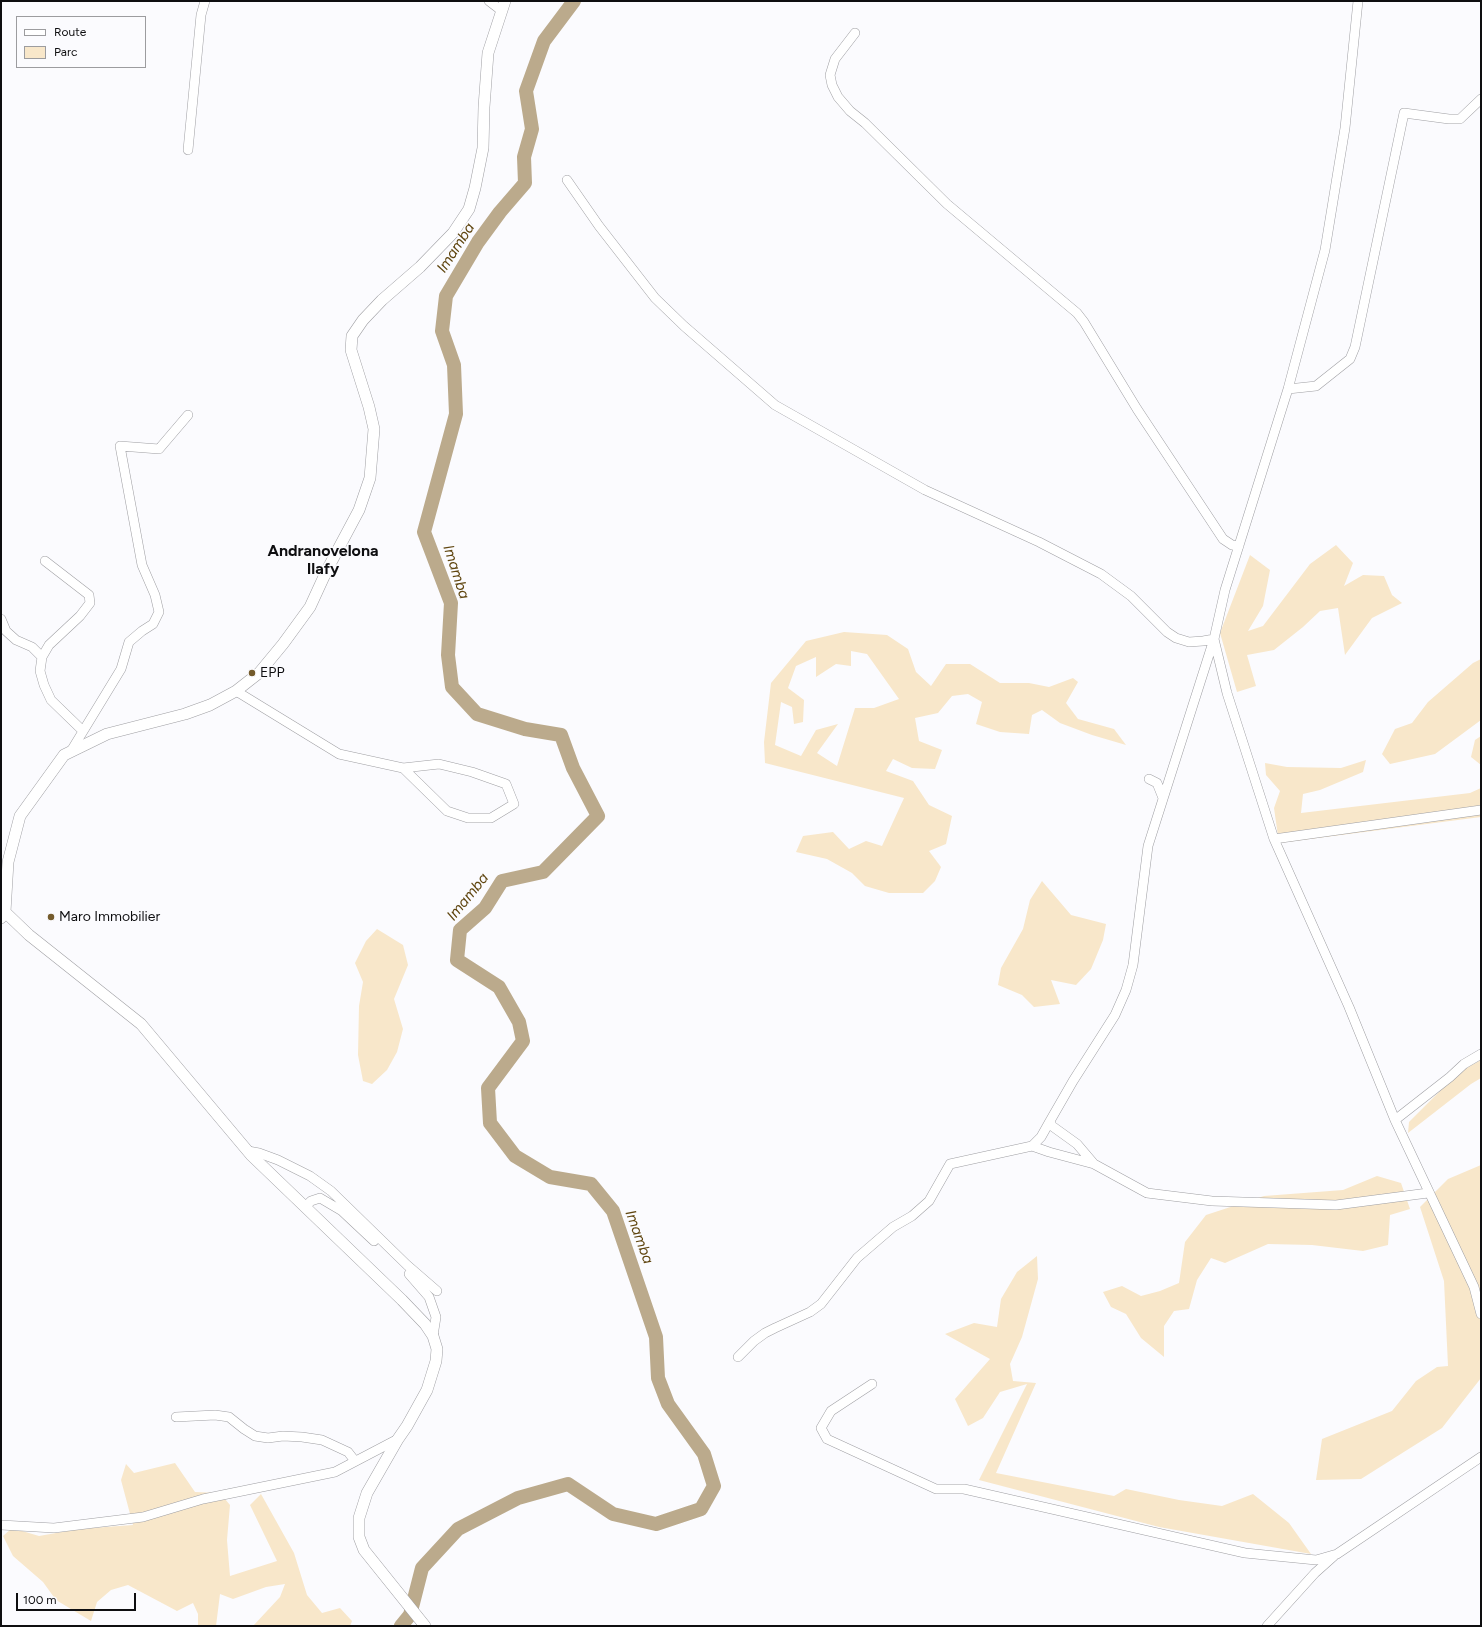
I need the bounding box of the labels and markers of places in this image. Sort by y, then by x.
place label: EPP [260,665,284,681]
marker: EPP [247,668,257,678]
place label: Maro Immobilier [59,909,160,925]
marker: Maro Immobilier [46,912,56,922]

